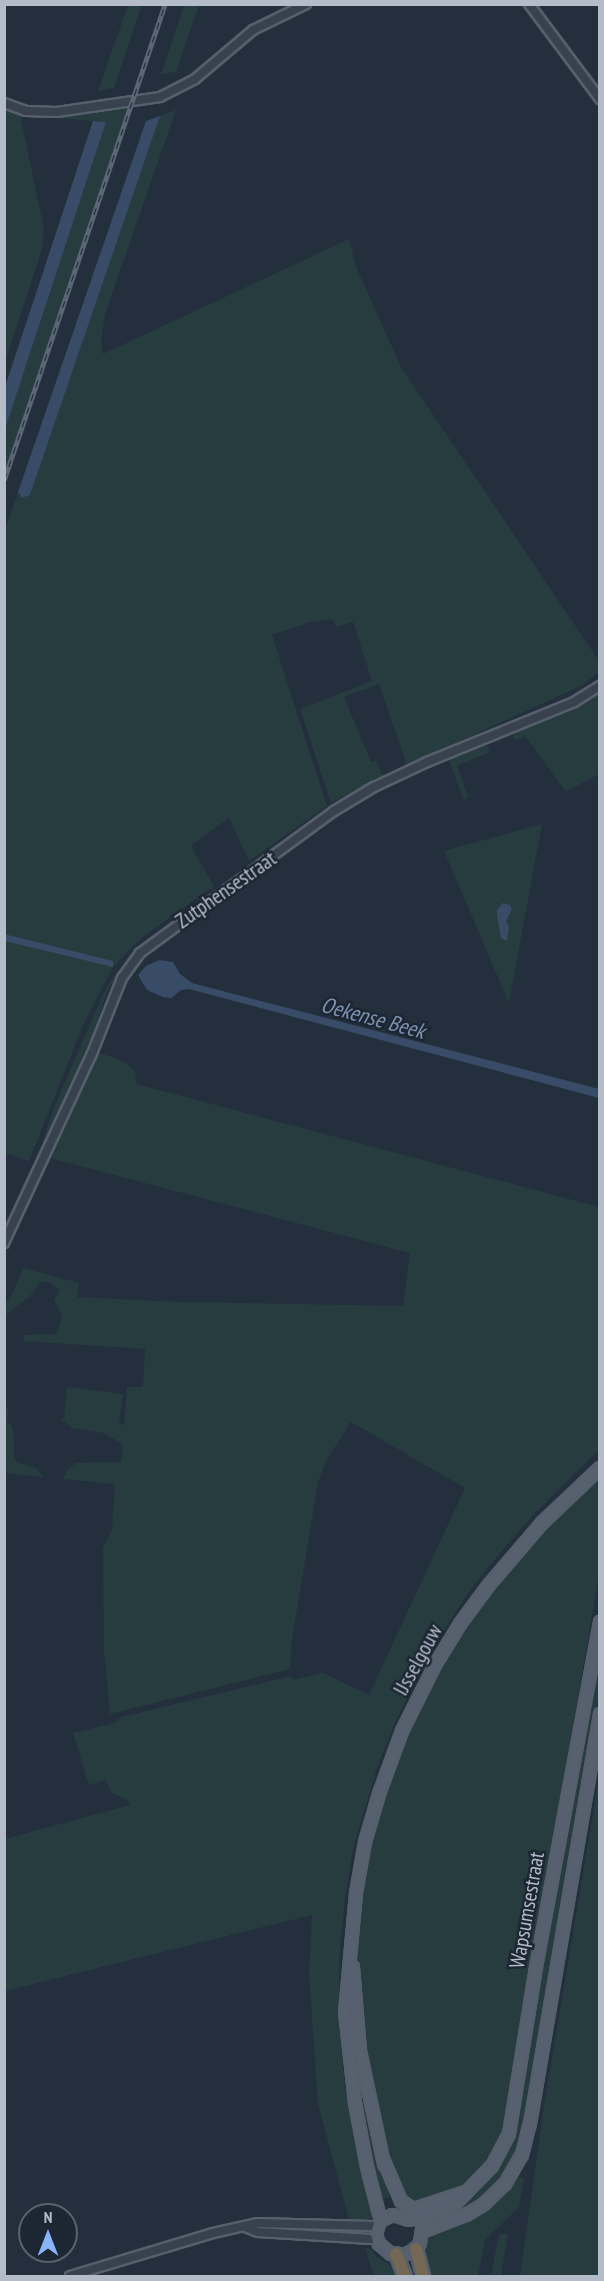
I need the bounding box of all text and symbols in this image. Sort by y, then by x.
street label: Zutphensestraat [171,846,281,934]
water label: Oekense Beek [318,991,428,1045]
street label: IJsselgouw [388,1620,448,1700]
street label: Wapsumsestraat [504,1850,550,1970]
north arrow [18,2203,78,2263]
text: N [44,2207,52,2227]

